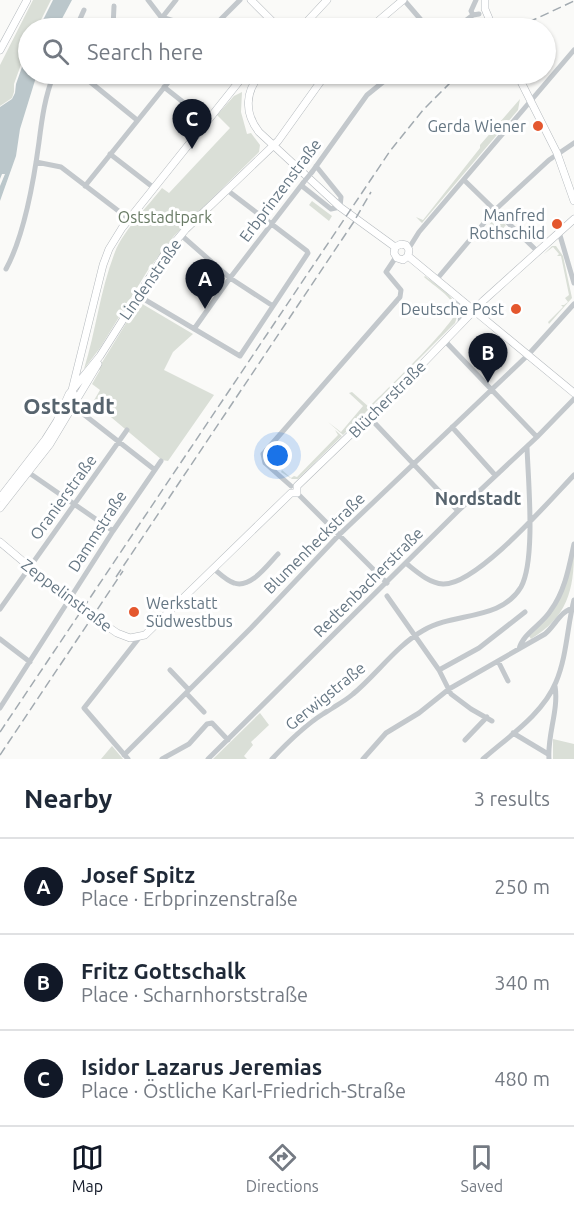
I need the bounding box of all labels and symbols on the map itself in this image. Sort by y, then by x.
pin: C [172,100,212,149]
place label: Gerda Wiener [427,117,526,135]
marker: Gerda Wiener [531,119,545,133]
street label: Erbprinzenstraße [235,135,325,245]
place label: Manfred Rothschild [469,206,545,242]
park label: Oststadtpark [118,208,212,226]
marker: Manfred Rothschild [550,217,564,231]
street label: Lindenstraße [116,235,184,323]
pin: A [186,260,224,309]
place label: Deutsche Post [400,300,505,318]
marker: Deutsche Post [509,302,523,316]
pin: B [468,334,508,383]
street label: Blücherstraße [345,357,429,441]
district label: Oststadt [23,393,115,418]
your location [263,441,292,470]
street label: Oranierstraße [26,451,100,543]
street label: Dammstraße [64,487,130,575]
district label: Nordstadt [435,488,522,508]
street label: Blumenheckstraße [260,489,368,597]
street label: Redtenbacherstraße [310,524,426,640]
street label: Zeppelinstraße [18,555,116,635]
place label: Werkstatt Südwestbus [146,594,233,630]
marker: Werkstatt Südwestbus [127,605,141,619]
street label: Gerwigstraße [282,658,368,734]

